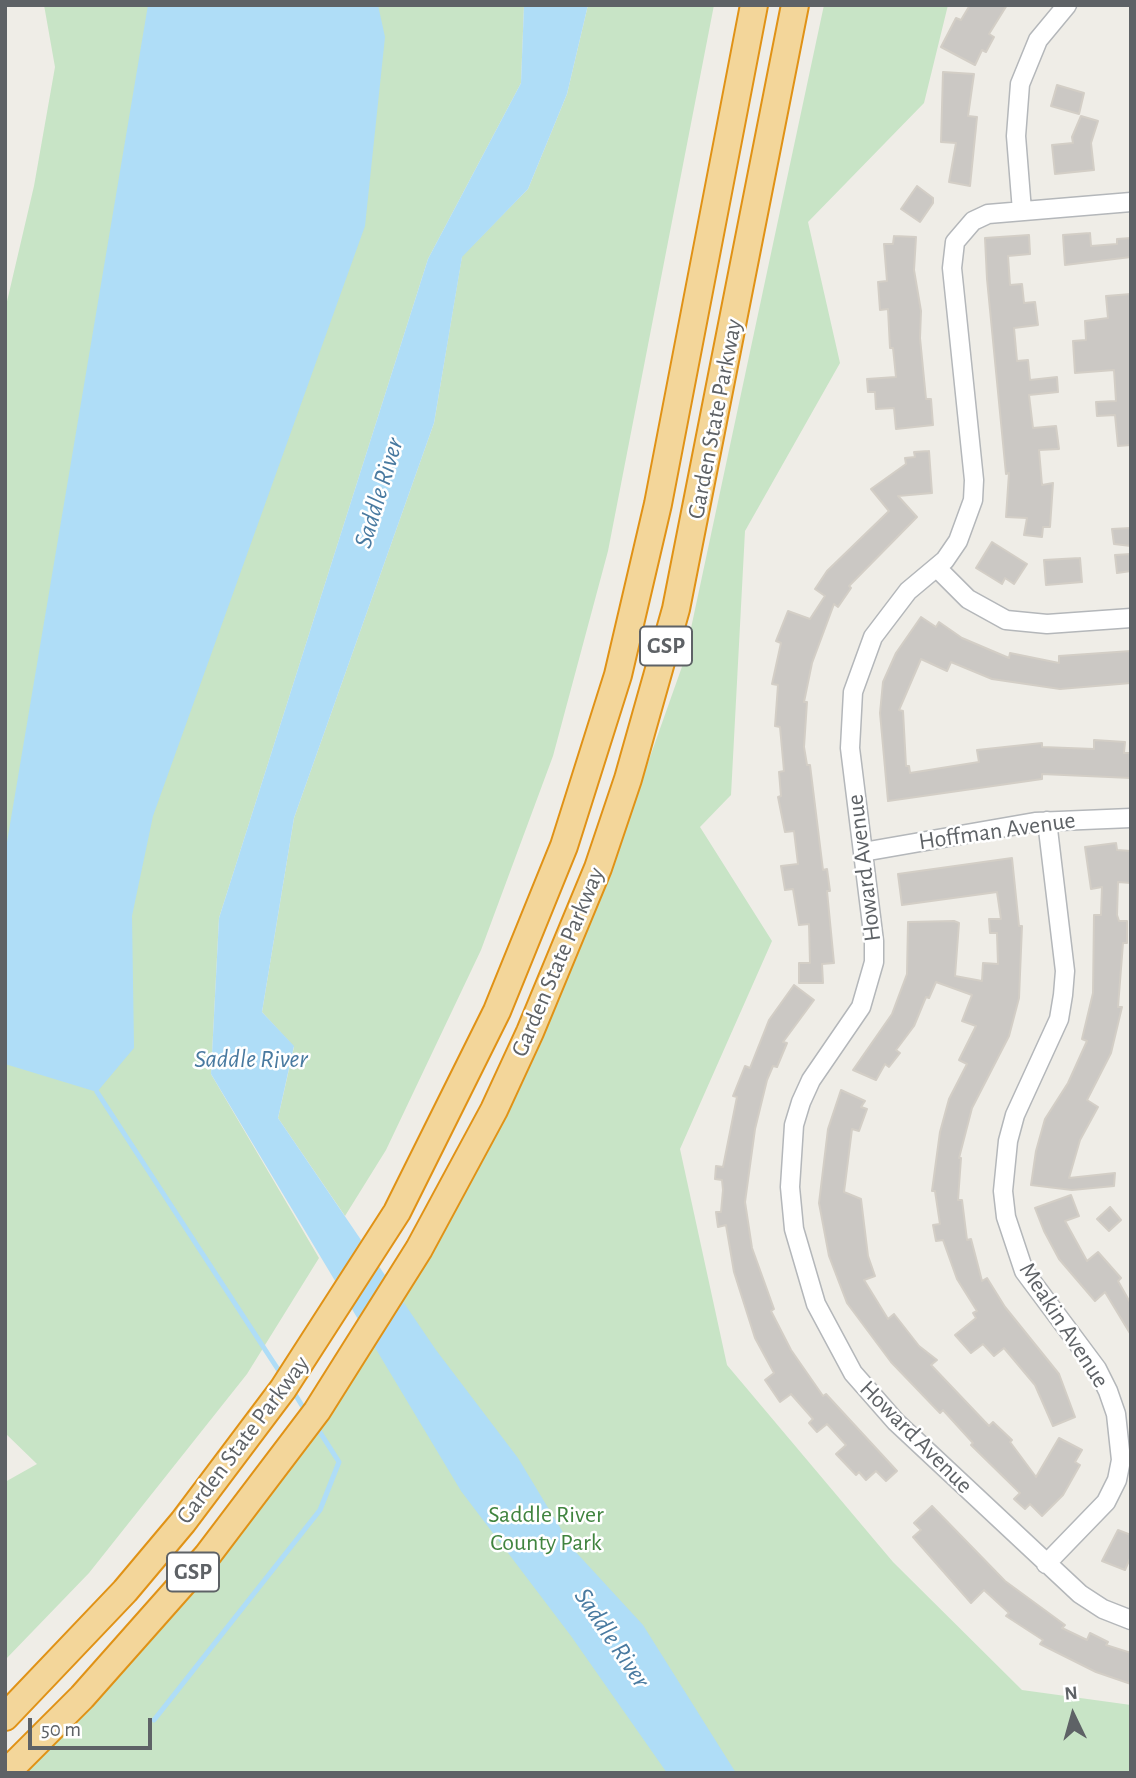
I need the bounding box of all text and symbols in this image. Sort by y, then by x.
street label: Garden State Parkway [681,317,749,521]
water label: Saddle River [347,434,411,552]
road number: GSP [640,626,692,666]
street label: Howard Avenue [841,793,887,943]
street label: Hoffman Avenue [917,806,1077,856]
street label: Garden State Parkway [505,863,611,1061]
water label: Saddle River [194,1043,308,1075]
street label: Meakin Avenue [1013,1257,1115,1393]
street label: Garden State Parkway [170,1350,316,1530]
street label: Howard Avenue [853,1374,979,1500]
park label: Saddle River County Park [488,1501,604,1557]
road number: GSP [167,1553,219,1592]
water label: Saddle River [567,1582,657,1694]
north arrow [1038,1680,1108,1750]
text: N [1064,1684,1079,1704]
scale bar [32,1704,156,1748]
text: 50 m [41,1719,81,1740]

